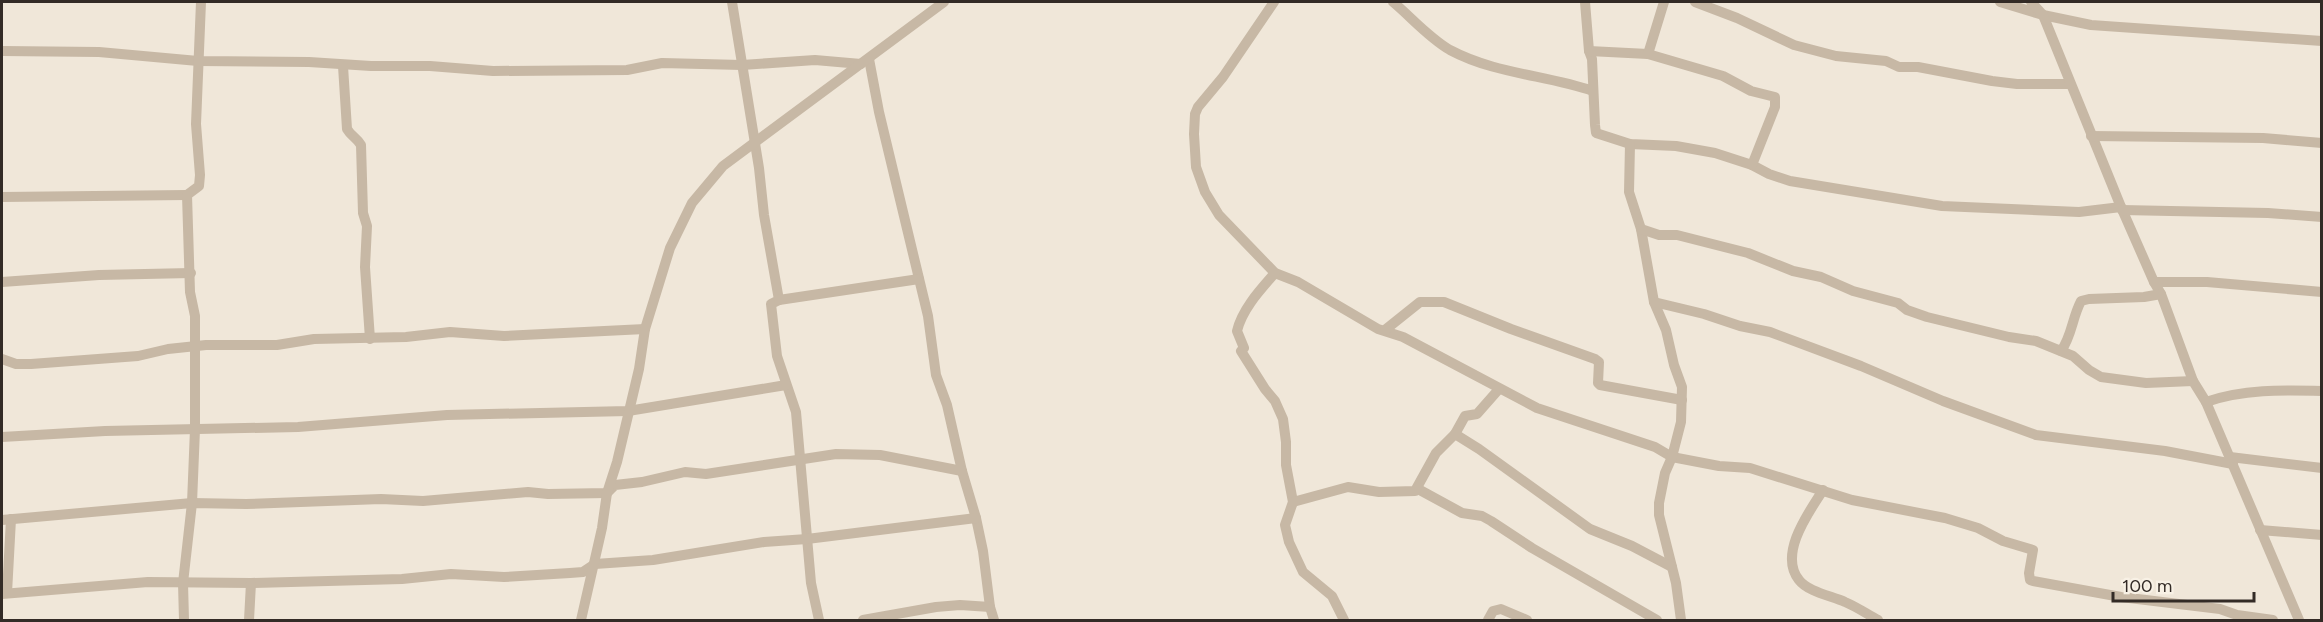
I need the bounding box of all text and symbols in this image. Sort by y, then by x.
scale bar [2113,565,2254,603]
text: 100 m [2122,575,2172,597]

